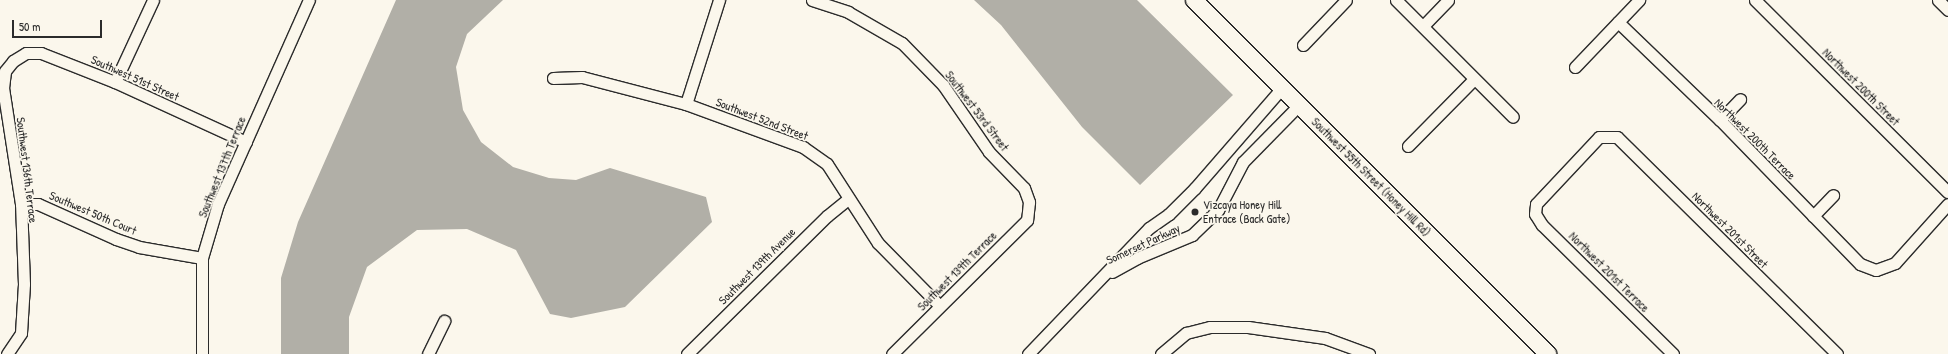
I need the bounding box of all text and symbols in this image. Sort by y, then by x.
scale bar [14,12,104,38]
text: 50 m [19,18,40,35]
street label: Northwest 200th Street [1819,45,1903,129]
street label: Southwest 51st Street [89,52,181,104]
street label: Southwest 53rd Street [942,68,1012,154]
street label: Southwest 52nd Street [714,95,810,143]
street label: Northwest 200th Terrace [1711,95,1799,183]
street label: Southwest 137th Terrace [195,114,249,220]
street label: Southwest 55th Street (Honey Hill Rd) [1309,115,1433,239]
street label: Southwest 136th Terrace [13,116,41,224]
street label: Southwest 50th Court [47,188,139,238]
street label: Northwest 201st Street [1689,189,1771,271]
place label: Vizcaya Honey Hill Entrace (Back Gate) [1203,198,1290,226]
marker: Vizcaya Honey Hill Entrace (Back Gate) [1190,207,1200,217]
street label: Somerset Parkway [1104,221,1182,267]
street label: Southwest 139th Avenue [716,225,798,307]
street label: Southwest 139th Terrace [914,228,1000,314]
street label: Northwest 201st Terrace [1566,229,1652,315]

